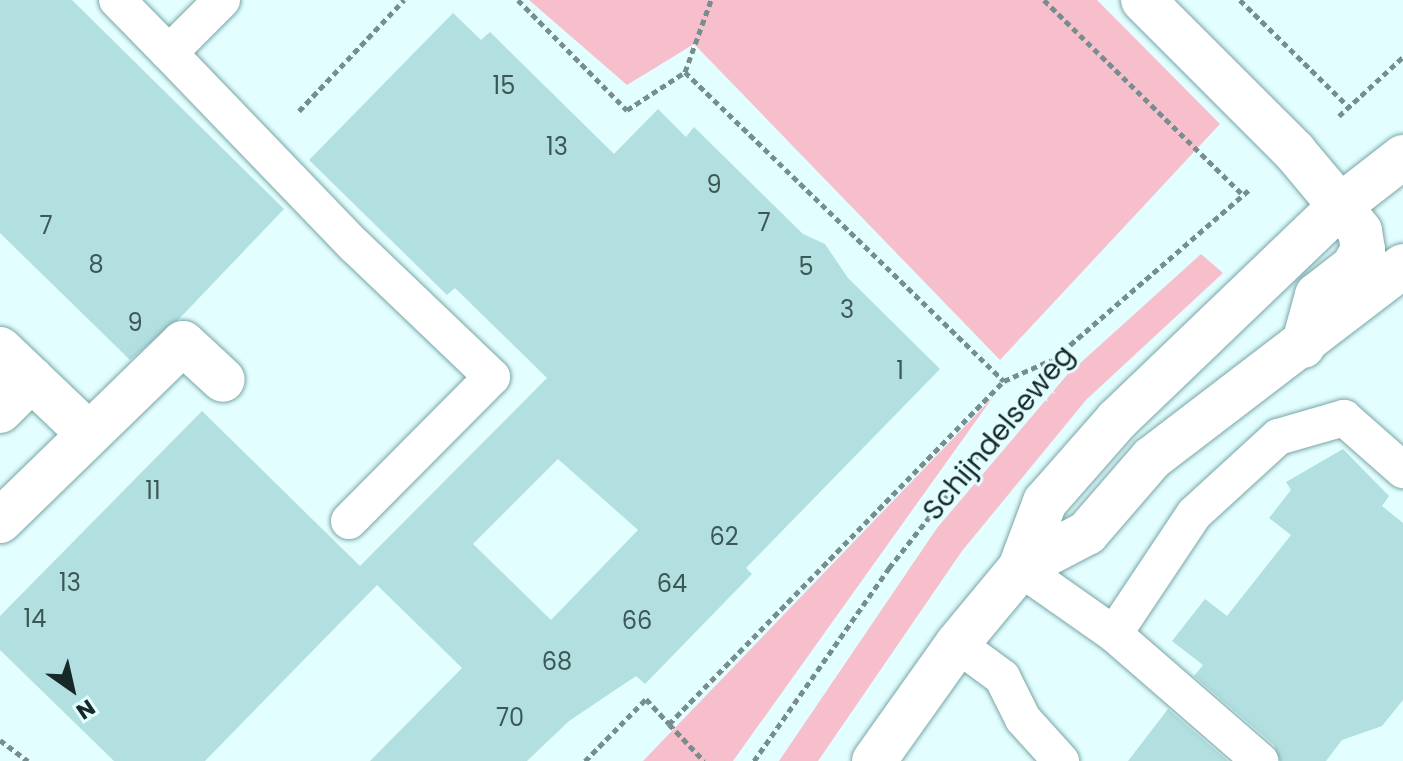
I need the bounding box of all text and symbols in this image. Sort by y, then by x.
house number: 15 [493,72,515,100]
house number: 13 [546,133,568,161]
house number: 9 [706,171,722,199]
house number: 7 [757,209,771,237]
house number: 7 [39,212,53,240]
house number: 8 [88,251,104,279]
house number: 5 [798,253,814,281]
house number: 3 [840,296,854,324]
house number: 9 [127,309,143,337]
street label: Schijndelseweg [916,339,1082,527]
house number: 1 [896,357,904,385]
house number: 11 [145,477,161,505]
house number: 62 [709,523,739,551]
house number: 13 [59,569,81,597]
house number: 64 [657,570,687,598]
house number: 14 [24,605,46,633]
house number: 66 [622,607,652,635]
house number: 68 [542,648,572,676]
north arrow [32,649,112,729]
text: N [70,692,101,727]
house number: 70 [496,704,524,732]

